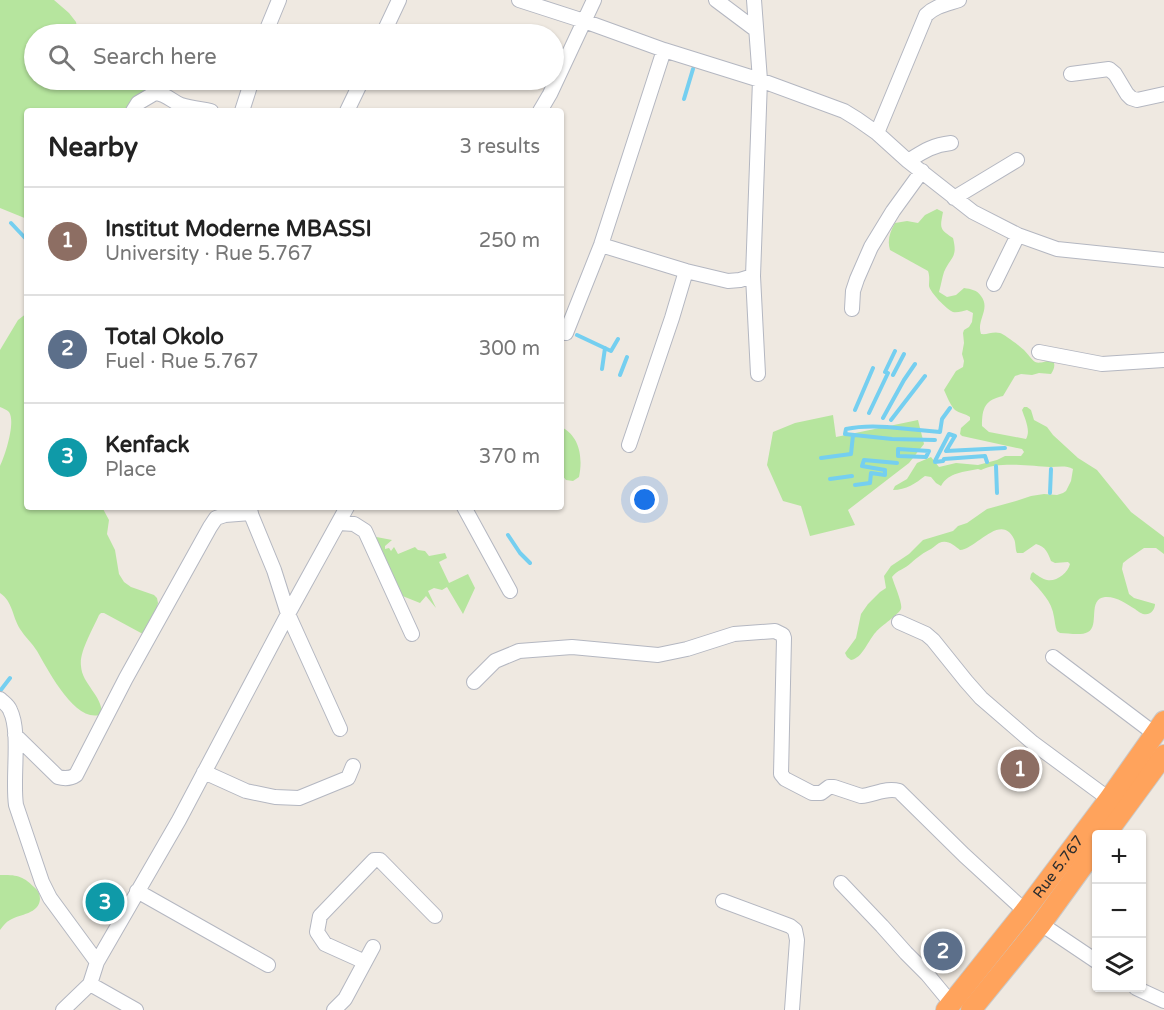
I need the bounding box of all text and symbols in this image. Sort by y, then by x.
search box [24,24,564,90]
icon: search [45,41,78,74]
text: Search here [93,44,217,70]
text: Nearby [48,132,138,163]
text: 3 results [460,135,540,159]
text: Institut Moderne MBASSI [105,216,372,242]
text: 1 [61,229,74,253]
text: 250 m [479,229,540,253]
text: University · Rue 5.767 [105,242,313,266]
text: Total Okolo [105,324,224,350]
text: 2 [61,337,74,361]
text: 300 m [479,337,540,361]
text: Fuel · Rue 5.767 [105,350,259,374]
text: Kenfack [105,432,189,458]
text: 3 [61,445,74,469]
text: 370 m [479,445,540,469]
text: Place [105,458,156,482]
your location [630,485,659,514]
pin: 1 [1000,746,1040,792]
map controls [1092,830,1146,992]
button: + [1092,830,1146,884]
street label: Rue 5.767 [1029,832,1087,902]
pin: 3 [86,880,124,924]
button: − [1092,884,1146,938]
pin: 2 [924,928,962,974]
button: layers [1092,938,1146,992]

